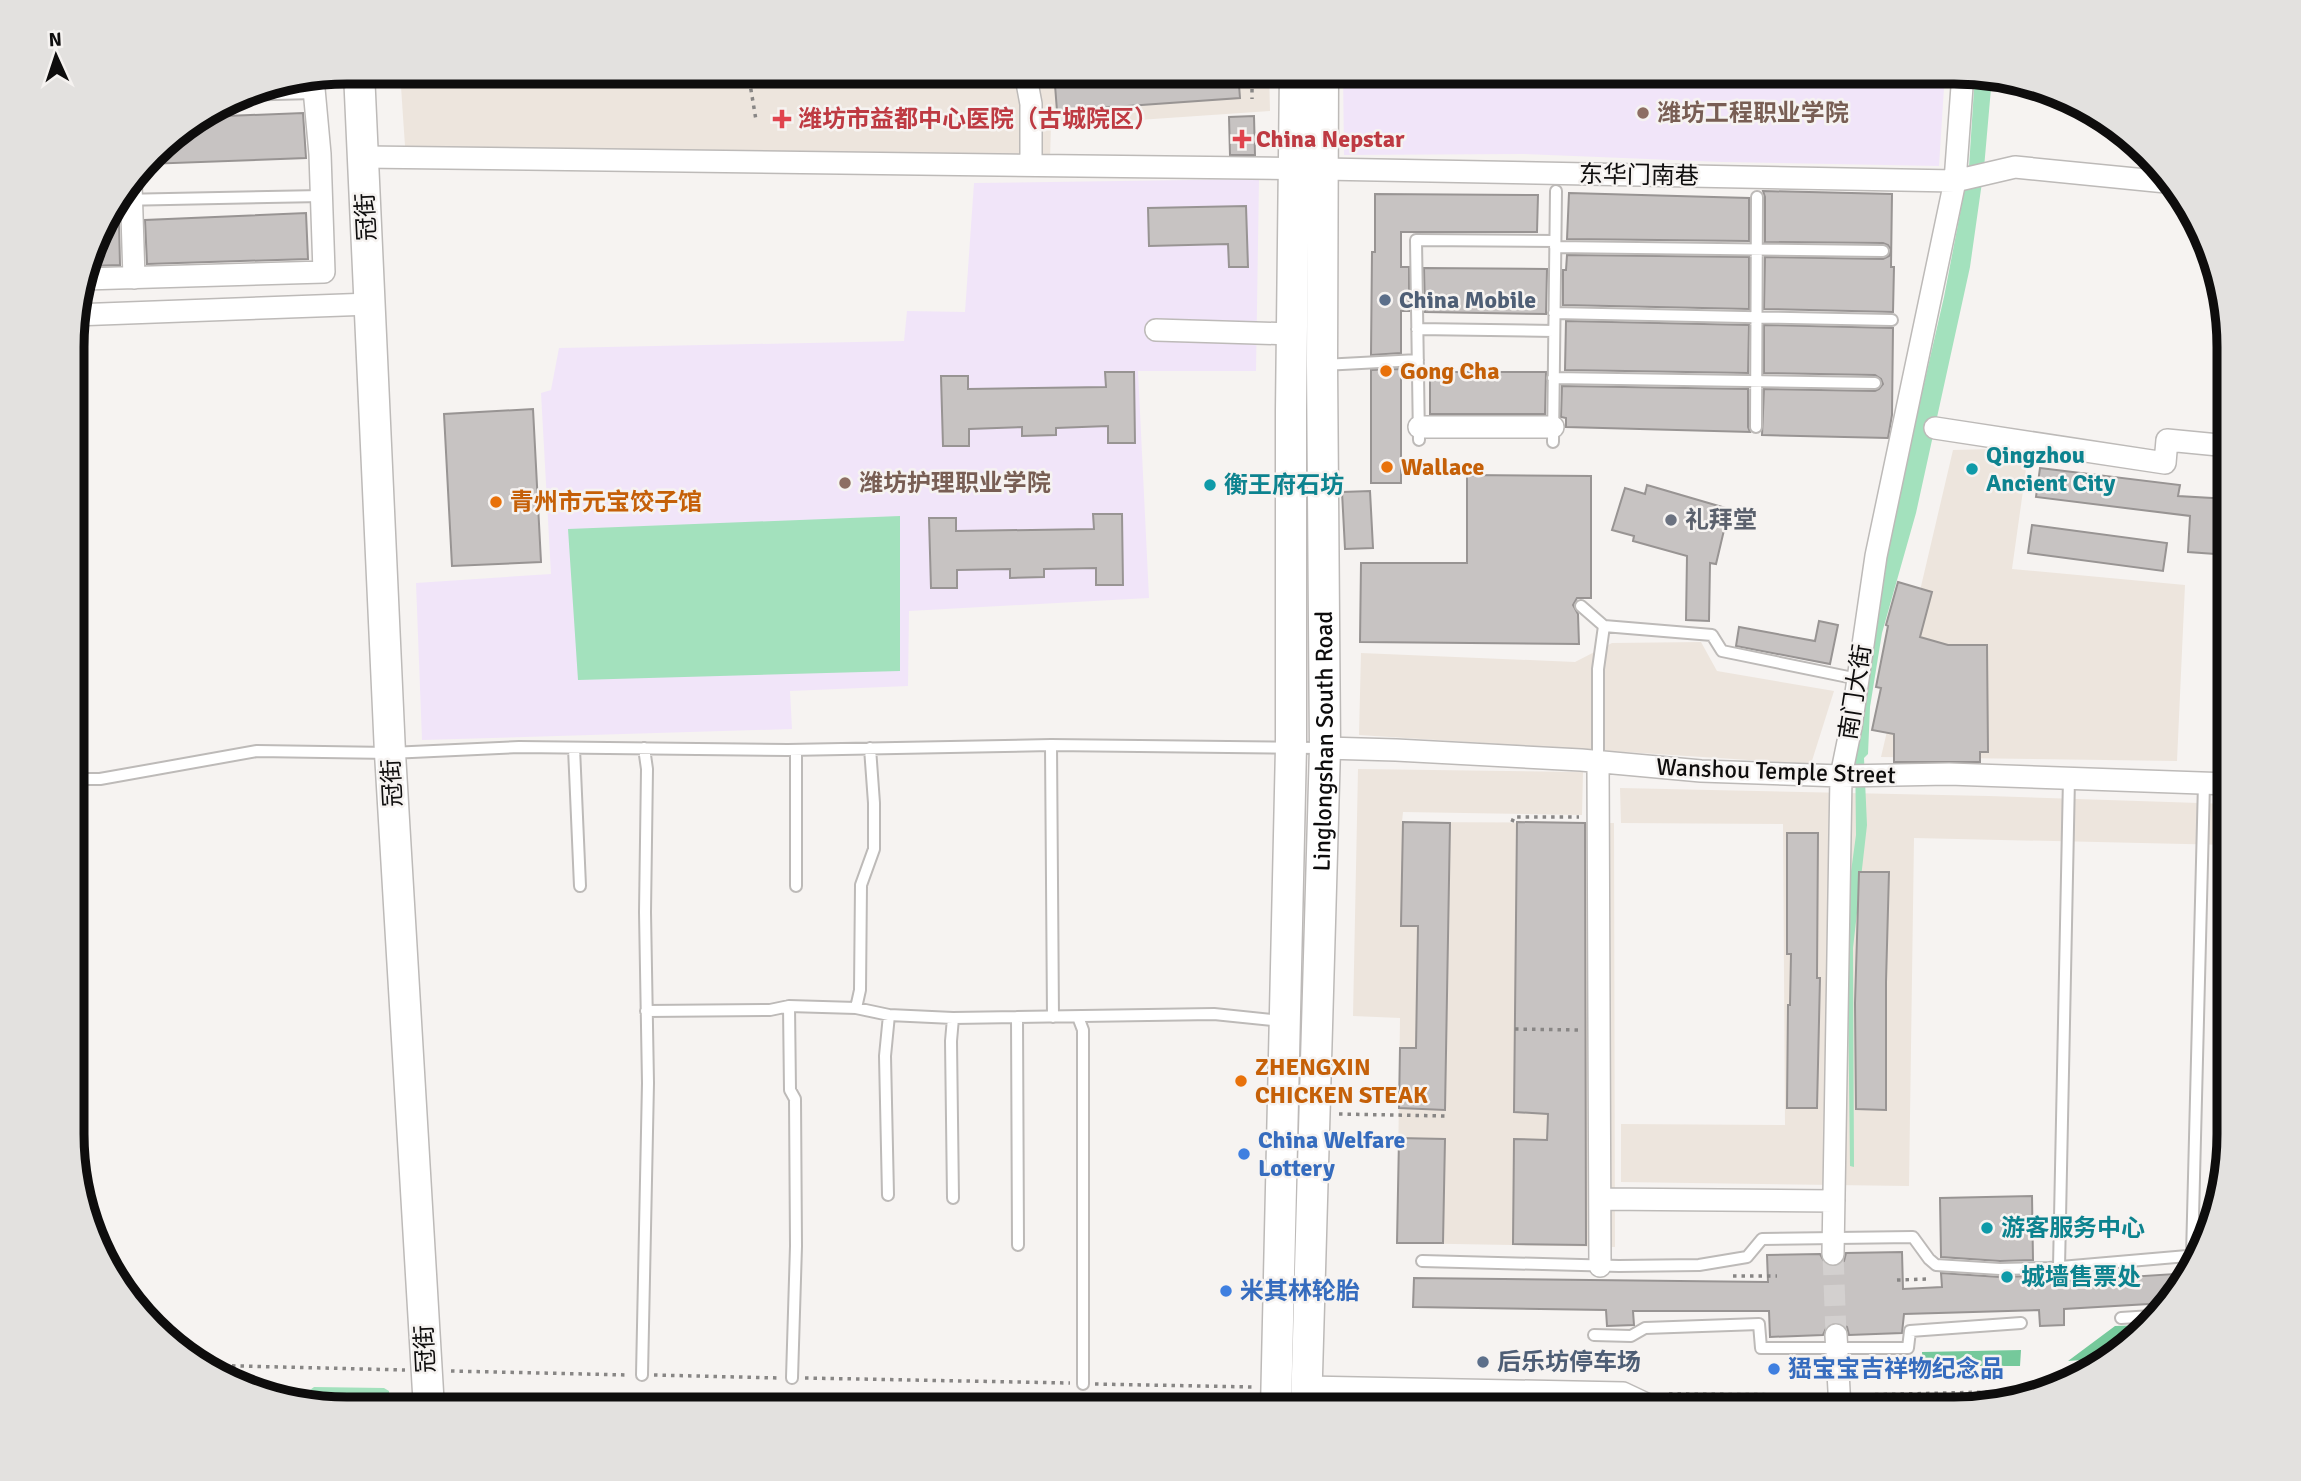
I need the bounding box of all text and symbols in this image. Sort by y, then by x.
north arrow [21,21,91,91]
text: N [48,28,62,52]
place label: 潍坊工程职业学院 [1657,98,1849,128]
place label: 潍坊市益都中心医院（古城院区） [798,104,1158,134]
marker: 潍坊工程职业学院 [1635,105,1651,121]
marker: 潍坊市益都中心医院（古城院区） [772,109,792,129]
place label: China Nepstar [1256,124,1405,154]
marker: China Nepstar [1234,131,1250,147]
street label: 东华门南巷 [1579,159,1699,191]
street label: 冠街 [350,192,382,242]
place label: China Mobile [1399,285,1536,315]
marker: China Mobile [1377,292,1393,308]
place label: Gong Cha [1400,356,1499,386]
marker: Gong Cha [1378,363,1394,379]
place label: Qingzhou Ancient City [1986,440,2115,498]
place label: Wallace [1401,452,1485,482]
marker: Wallace [1379,459,1395,475]
marker: Qingzhou Ancient City [1964,461,1980,477]
place label: 潍坊护理职业学院 [859,468,1051,498]
place label: 衡王府石坊 [1224,470,1344,500]
marker: 潍坊护理职业学院 [837,475,853,491]
marker: 衡王府石坊 [1202,477,1218,493]
place label: 青州市元宝饺子馆 [510,487,702,517]
marker: 青州市元宝饺子馆 [488,494,504,510]
place label: 礼拜堂 [1685,505,1757,535]
marker: 礼拜堂 [1663,512,1679,528]
street label: Linglongshan South Road [1306,611,1340,872]
street label: 南门大街 [1833,642,1877,742]
street label: Wanshou Temple Street [1656,752,1896,790]
street label: 冠街 [376,758,408,808]
place label: ZHENGXIN CHICKEN STEAK [1255,1052,1428,1110]
marker: ZHENGXIN CHICKEN STEAK [1233,1073,1249,1089]
place label: China Welfare Lottery [1258,1125,1406,1183]
marker: China Welfare Lottery [1236,1146,1252,1162]
place label: 游客服务中心 [2001,1213,2145,1243]
marker: 游客服务中心 [1979,1220,1995,1236]
place label: 城墙售票处 [2021,1262,2141,1292]
marker: 城墙售票处 [1999,1269,2015,1285]
place label: 米其林轮胎 [1240,1276,1360,1306]
marker: 米其林轮胎 [1218,1283,1234,1299]
street label: 冠街 [409,1324,441,1374]
place label: 后乐坊停车场 [1497,1347,1641,1377]
marker: 后乐坊停车场 [1475,1354,1491,1370]
place label: 峱宝宝吉祥物纪念品 [1788,1354,2004,1384]
marker: 峱宝宝吉祥物纪念品 [1766,1361,1782,1377]

